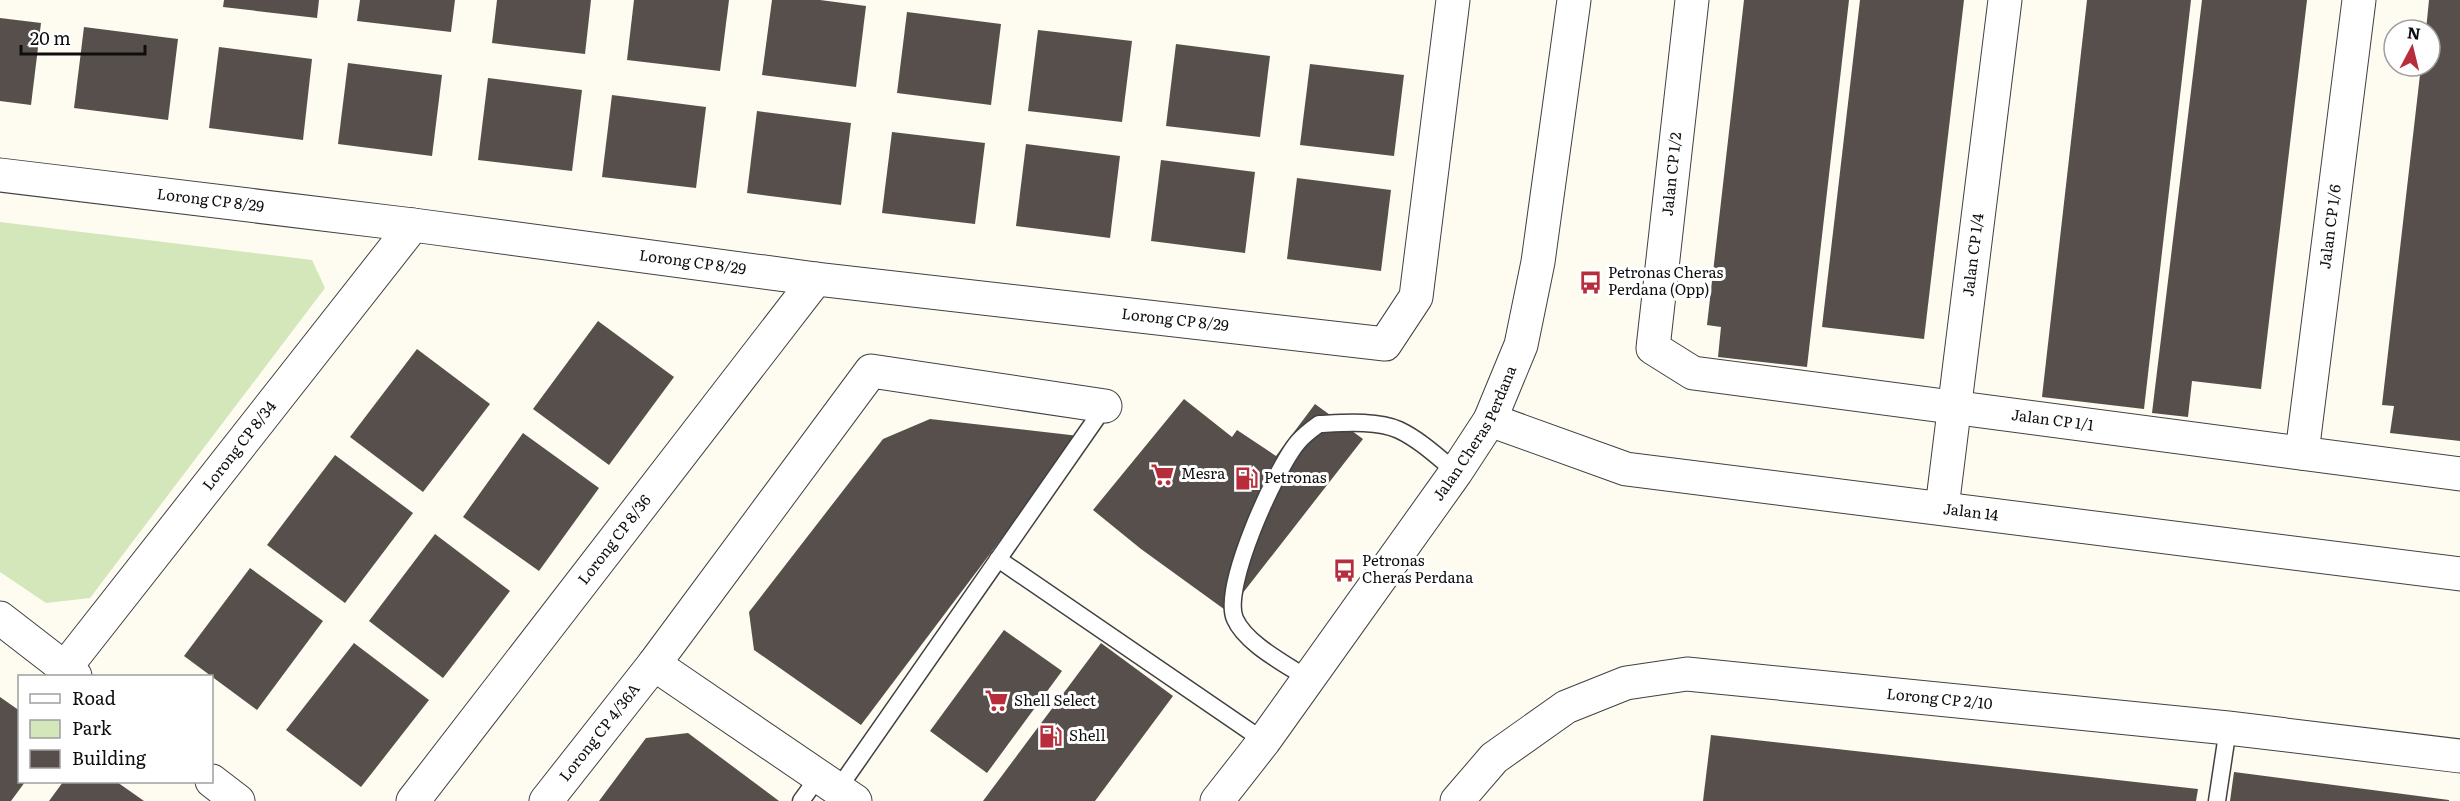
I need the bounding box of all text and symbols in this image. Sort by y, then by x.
scale bar [21,18,146,56]
north arrow [2382,18,2442,78]
text: N [2406,19,2422,45]
text: 20 m [30,24,71,51]
street label: Jalan CP 1/2 [1655,130,1686,217]
street label: Lorong CP 8/29 [156,181,266,217]
street label: Jalan CP 1/6 [2312,183,2346,270]
street label: Jalan CP 1/4 [1955,212,1988,298]
street label: Lorong CP 8/29 [638,242,748,280]
place label: Petronas Cheras Perdana (Opp) [1608,260,1723,300]
bus stop icon: Petronas Cheras Perdana (Opp) [1577,269,1603,295]
street label: Lorong CP 8/29 [1120,301,1230,336]
street label: Jalan Cheras Perdana [1426,361,1522,505]
street label: Lorong CP 8/34 [196,395,281,495]
street label: Jalan CP 1/1 [2010,402,2095,436]
supermarket icon: Mesra [1150,461,1176,487]
place label: Mesra [1181,461,1226,484]
fuel station icon: Petronas [1233,465,1259,491]
place label: Petronas [1264,465,1327,488]
street label: Lorong CP 8/36 [571,489,656,589]
street label: Jalan 14 [1942,496,2000,526]
place label: Petronas Cheras Perdana [1362,548,1474,588]
bus stop icon: Petronas Cheras Perdana [1331,557,1357,583]
legend [18,675,213,783]
street label: Lorong CP 4/36A [553,678,645,786]
street label: Lorong CP 2/10 [1886,681,1994,714]
text: Road [72,684,116,711]
supermarket icon: Shell Select [983,688,1009,714]
place label: Shell Select [1014,688,1096,711]
text: Park [72,714,113,741]
fuel station icon: Shell [1038,723,1064,749]
place label: Shell [1069,723,1105,746]
text: Building [72,744,147,771]

